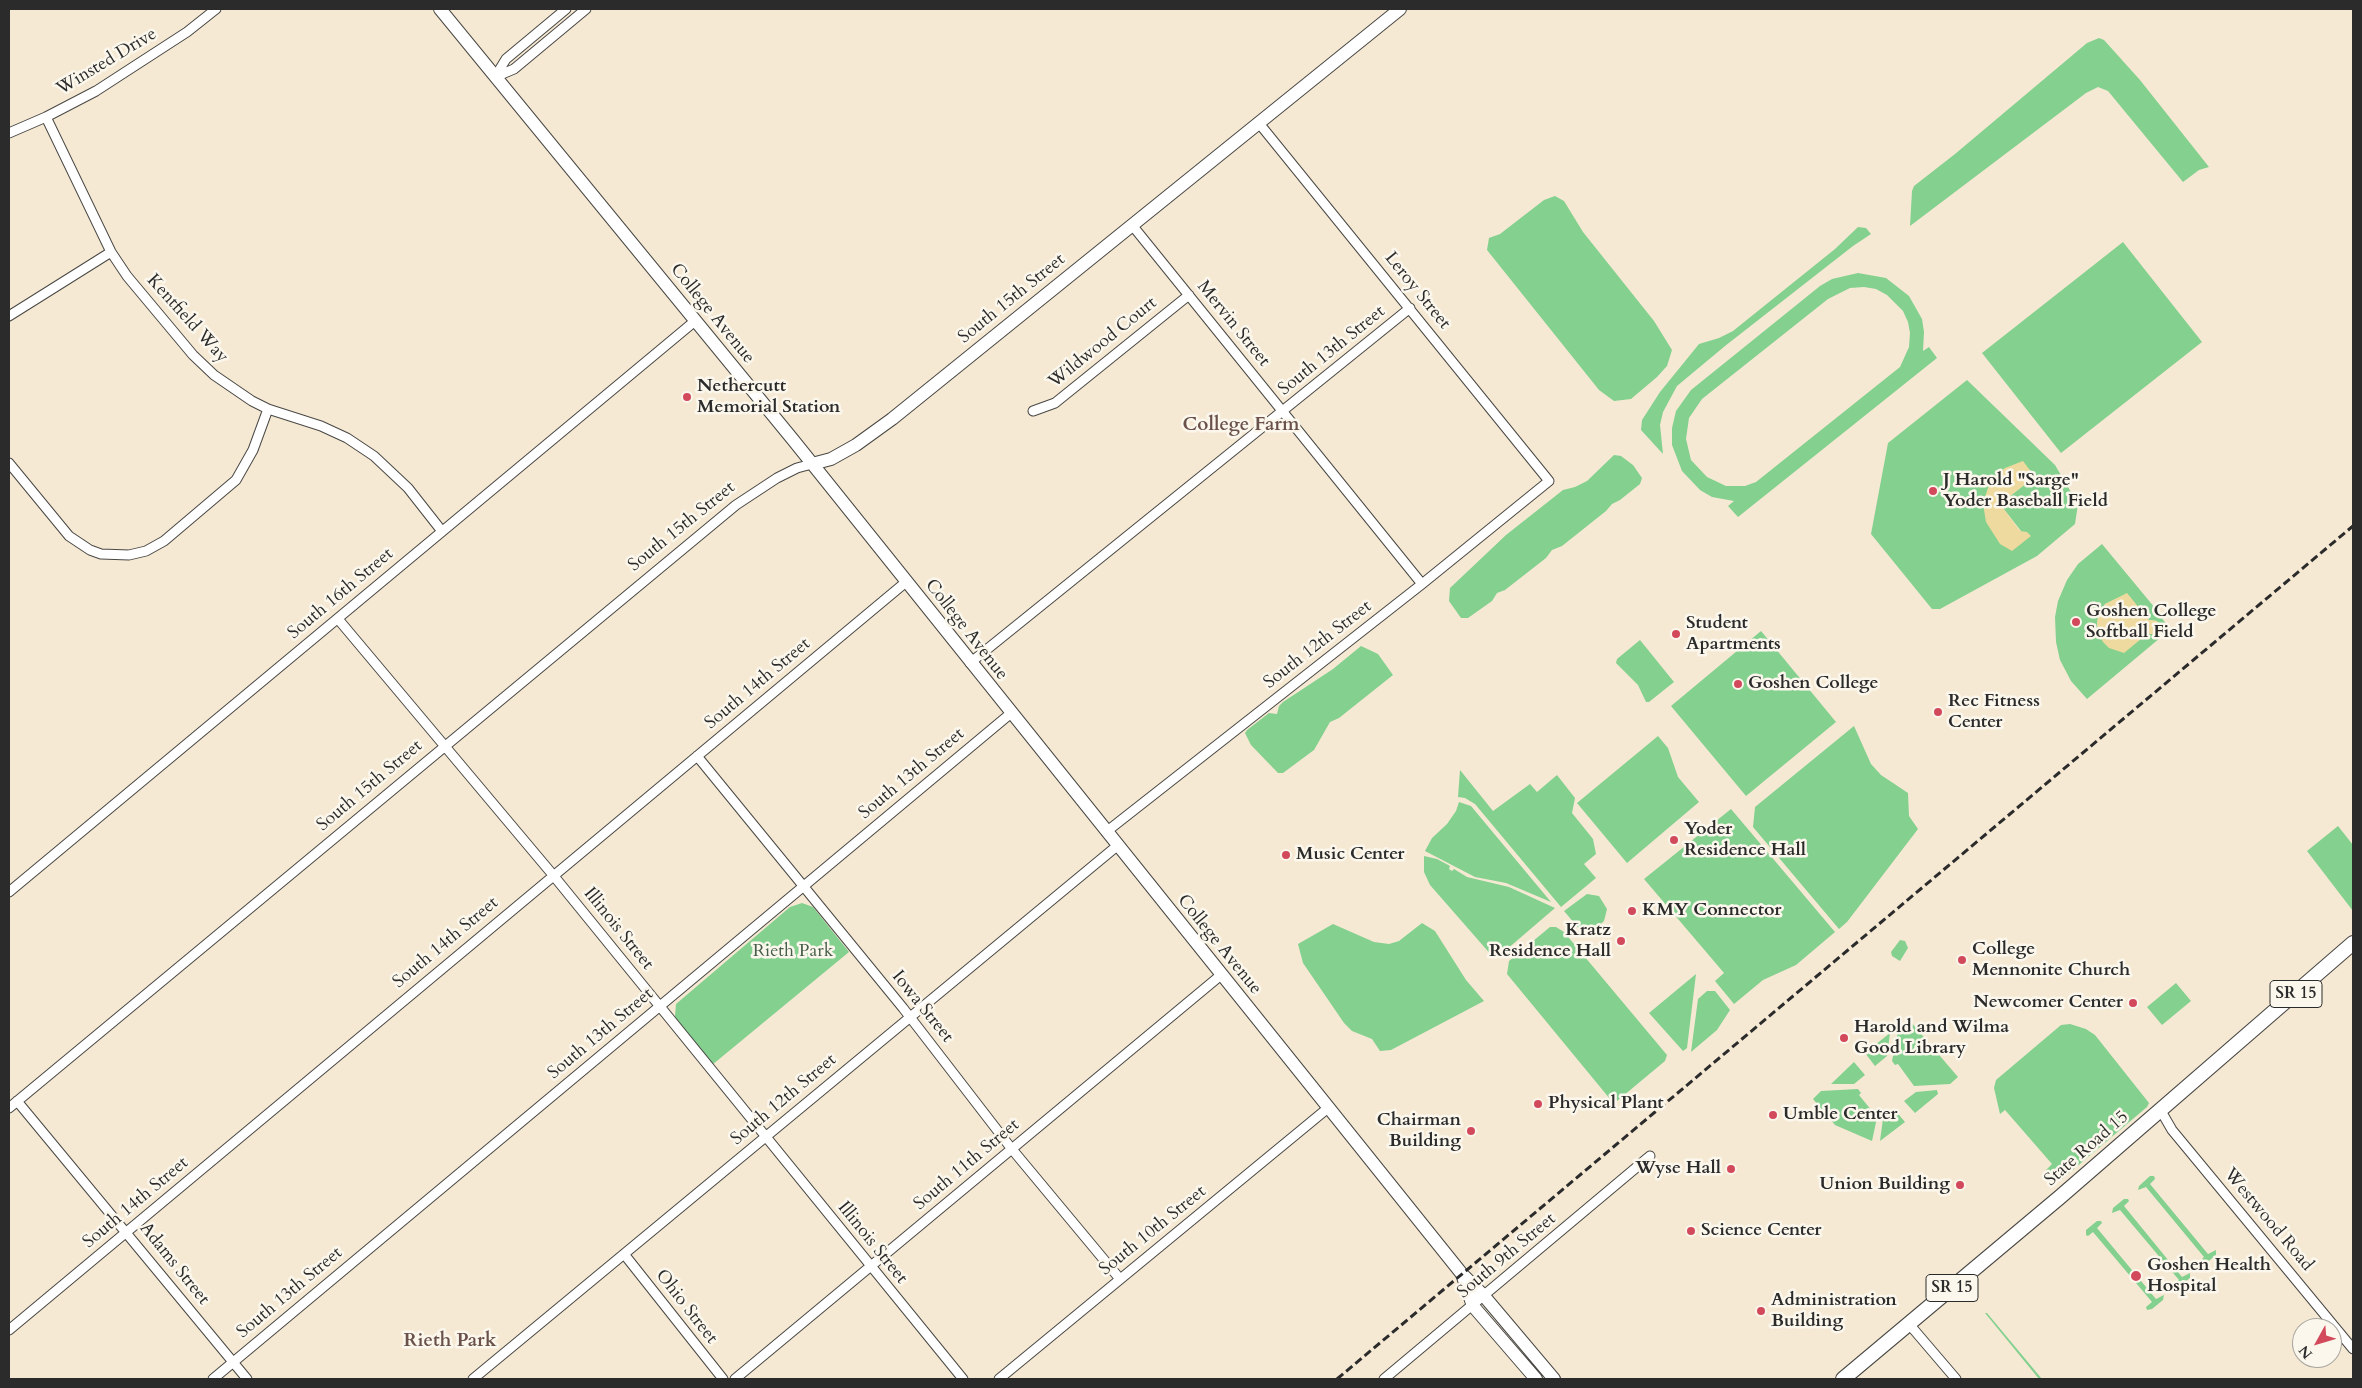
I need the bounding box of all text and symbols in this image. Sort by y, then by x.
street label: Winsted Drive [53,24,161,100]
street label: Leroy Street [1379,248,1455,334]
street label: South 15th Street [954,249,1070,349]
street label: College Avenue [665,260,759,368]
street label: Kentfield Way [142,270,232,368]
street label: Mervin Street [1192,277,1274,371]
street label: Wildwood Court [1045,293,1161,393]
street label: South 13th Street [1274,301,1390,401]
place label: Nethercutt Memorial Station [697,376,840,418]
marker: Nethercutt Memorial Station [681,391,693,403]
district label: College Farm [1183,415,1299,437]
place label: J Harold "Sarge" Yoder Baseball Field [1943,470,2108,512]
street label: South 15th Street [624,477,740,577]
marker: J Harold "Sarge" Yoder Baseball Field [1927,485,1939,497]
street label: South 16th Street [284,544,398,644]
street label: College Avenue [920,575,1012,685]
street label: South 12th Street [1260,596,1376,694]
place label: Goshen College Softball Field [2086,601,2216,644]
place label: Student Apartments [1686,613,1781,656]
marker: Goshen College Softball Field [2070,616,2082,628]
marker: Student Apartments [1670,628,1682,640]
street label: South 14th Street [701,634,815,734]
place label: Goshen College [1748,673,1878,695]
marker: Goshen College [1732,678,1744,690]
place label: Rec Fitness Center [1948,691,2040,734]
marker: Rec Fitness Center [1932,706,1944,718]
street label: South 13th Street [855,724,969,824]
street label: South 15th Street [313,736,427,836]
place label: Yoder Residence Hall [1684,819,1806,862]
marker: Yoder Residence Hall [1668,834,1680,846]
place label: Music Center [1296,844,1405,866]
marker: Music Center [1280,849,1292,861]
street label: Illinois Street [578,884,658,974]
street label: College Avenue [1172,891,1266,999]
street label: South 14th Street [389,893,503,993]
place label: KMY Connector [1642,900,1782,922]
marker: KMY Connector [1626,905,1638,917]
place label: Kratz Residence Hall [1489,920,1611,962]
marker: Kratz Residence Hall [1615,935,1627,947]
place label: College Mennonite Church [1972,939,2130,982]
park label: Rieth Park [753,941,833,963]
marker: College Mennonite Church [1956,954,1968,966]
street label: Iowa Street [886,967,958,1047]
road number: SR 15 [2270,981,2322,1008]
street label: South 13th Street [544,984,658,1084]
place label: Newcomer Center [1973,992,2123,1014]
marker: Newcomer Center [2127,997,2139,1009]
place label: Harold and Wilma Good Library [1854,1017,2009,1060]
marker: Harold and Wilma Good Library [1838,1032,1850,1044]
street label: South 12th Street [727,1050,841,1150]
place label: Physical Plant [1548,1093,1664,1115]
marker: Physical Plant [1532,1098,1544,1110]
place label: Umble Center [1783,1104,1897,1126]
street label: State Road 15 [2041,1107,2133,1191]
marker: Umble Center [1767,1109,1779,1121]
place label: Chairman Building [1377,1110,1461,1152]
street label: South 11th Street [910,1115,1024,1215]
marker: Chairman Building [1465,1125,1477,1137]
street label: South 14th Street [79,1153,193,1253]
place label: Wyse Hall [1635,1158,1721,1180]
marker: Wyse Hall [1725,1163,1737,1175]
street label: Westwood Road [2219,1164,2317,1276]
place label: Union Building [1820,1174,1950,1196]
marker: Union Building [1954,1179,1966,1191]
street label: South 10th Street [1095,1181,1211,1281]
street label: Illinois Street [832,1198,912,1288]
street label: South 9th Street [1453,1209,1561,1303]
street label: Adams Street [134,1219,214,1309]
place label: Science Center [1701,1220,1822,1242]
marker: Science Center [1685,1225,1697,1237]
street label: South 13th Street [233,1243,347,1343]
place label: Goshen Health Hospital [2147,1255,2271,1298]
street label: Ohio Street [650,1266,722,1348]
marker: Goshen Health Hospital [2129,1269,2143,1283]
road number: SR 15 [1926,1275,1978,1302]
place label: Administration Building [1771,1290,1897,1332]
marker: Administration Building [1755,1305,1767,1317]
north arrow [2292,1318,2342,1368]
district label: Rieth Park [403,1331,497,1353]
text: N [2295,1341,2317,1363]

